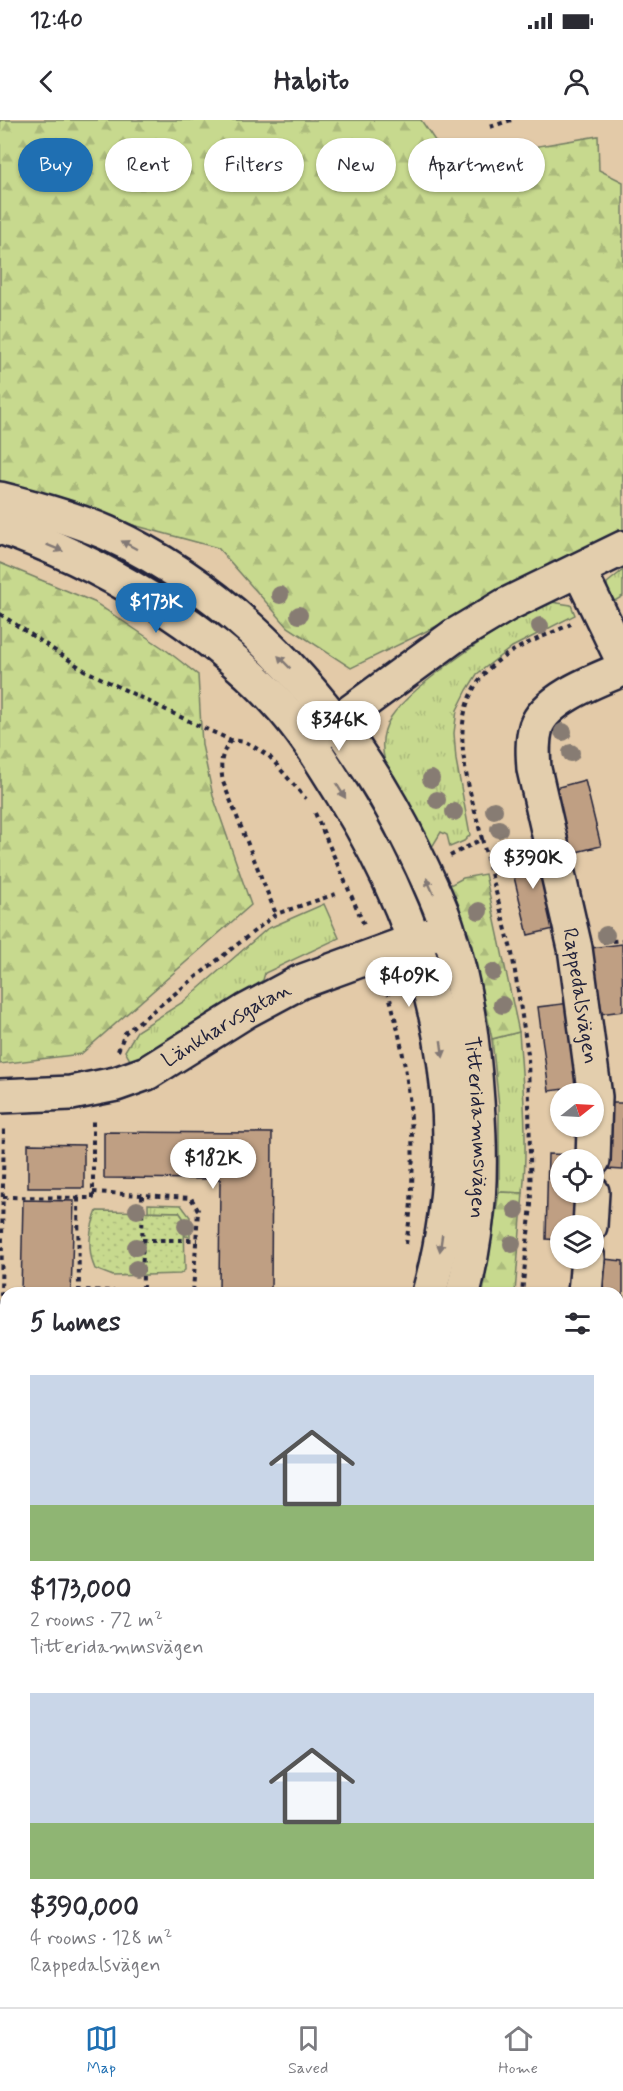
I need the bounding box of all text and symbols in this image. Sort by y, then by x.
text: 12:40 [30,7,83,35]
text: Habito [274,64,349,99]
icon: back [30,65,63,98]
icon: person [560,65,593,98]
chip: Buy [18,138,93,192]
chip: Rent [105,138,192,192]
chip: Filters [204,138,304,192]
chip: New [316,138,396,192]
chip: Apartment [408,138,545,192]
one-way arrow [120,540,137,550]
one-way arrow [46,543,64,553]
pin: $173K [114,583,198,634]
text: $173K [129,589,183,616]
one-way arrow [277,656,291,670]
pin: $346K [297,701,381,752]
text: $346K [311,707,367,734]
one-way arrow [335,783,346,799]
pin: $390K [491,839,575,890]
text: $390K [504,845,562,872]
one-way arrow [425,877,434,895]
street label: Rappedalsvägen [555,926,605,1066]
pin: $409K [367,957,451,1008]
text: $409K [379,963,439,990]
street label: Länkharvsgatan [157,975,297,1074]
street label: Titteridammsvägen [457,1035,493,1220]
one-way arrow [438,1039,447,1058]
north arrow [550,1083,604,1137]
map controls [550,1083,604,1269]
pin: $182K [171,1139,255,1190]
text: $182K [184,1145,242,1172]
button: locate [550,1149,604,1203]
button: layers [550,1215,604,1269]
one-way arrow [437,1234,446,1253]
text: 5 homes [30,1306,121,1340]
icon: filters [561,1307,594,1340]
icon: home [258,1414,366,1522]
text: $173,000 [30,1573,131,1607]
text: 2 rooms · 72 m² [30,1607,163,1634]
text: Titteridammsvägen [30,1634,204,1661]
icon: home [258,1732,366,1840]
text: $390,000 [30,1891,139,1925]
text: 4 rooms · 128 m² [30,1925,172,1952]
text: Rappedalsvägen [30,1952,161,1979]
tab: Map [85,2022,118,2079]
tab: Saved [288,2022,328,2079]
tab: Home [498,2022,538,2079]

